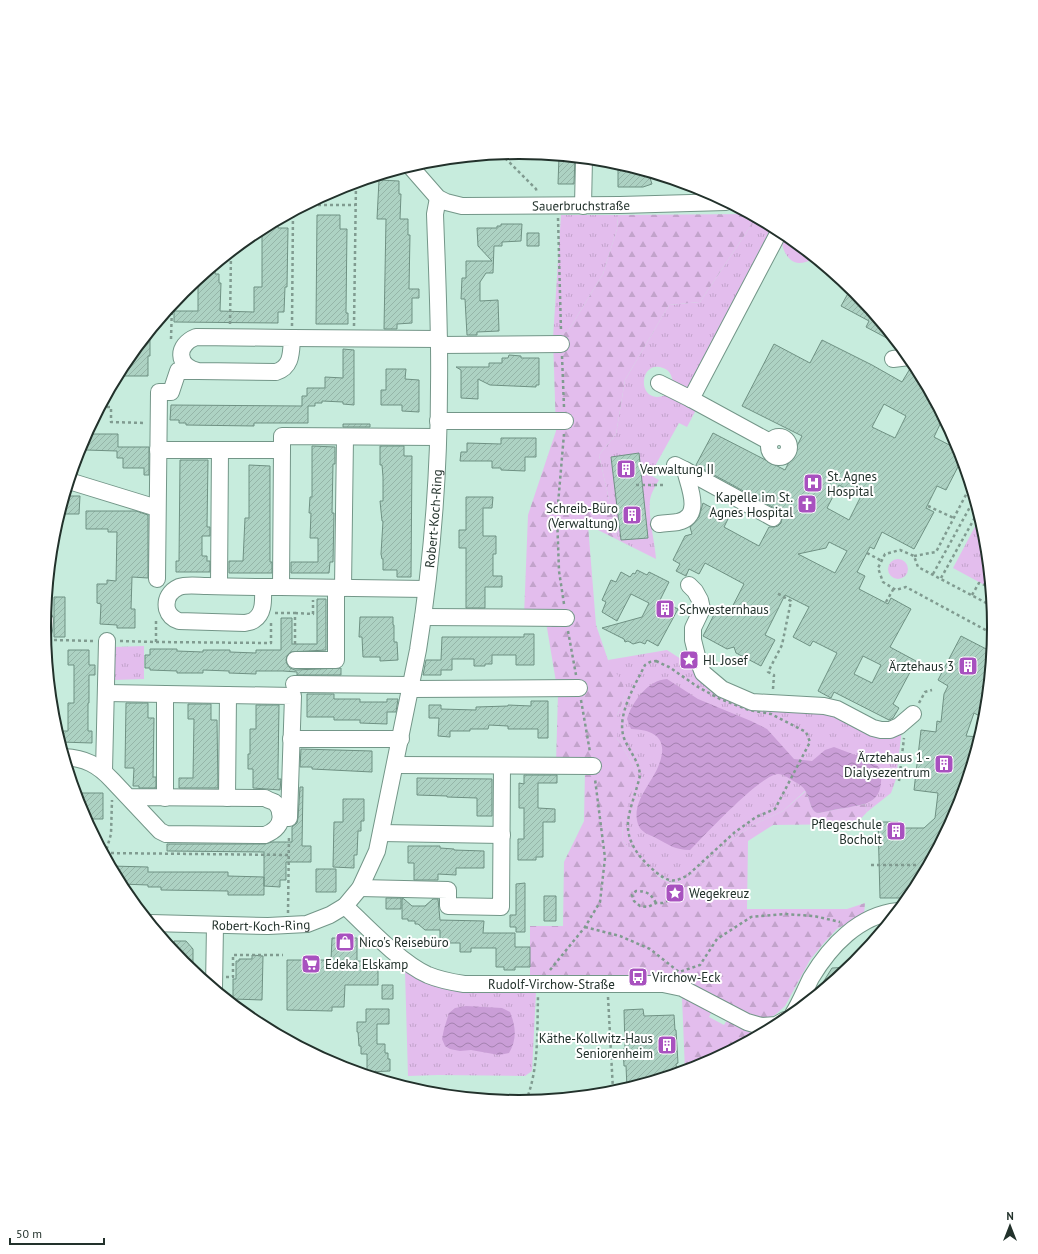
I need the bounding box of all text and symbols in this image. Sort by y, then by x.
street label: Sauerbruchstraße [532,196,630,214]
building icon: Verwaltung II [615,458,637,480]
place label: Verwaltung II [639,461,714,478]
place label: St. Agnes Hospital [827,468,877,500]
street label: Robert-Koch-Ring [421,469,445,568]
hospital icon: St. Agnes Hospital [802,472,824,494]
place label: Kapelle im St. Agnes Hospital [710,489,793,521]
church icon: Kapelle im St. Agnes Hospital [796,493,818,515]
place label: Schreib-Büro (Verwaltung) [546,500,618,532]
building icon: Schreib-Büro (Verwaltung) [621,504,643,526]
building icon: Schwesternhaus [654,598,676,620]
place label: Schwesternhaus [679,601,769,618]
place icon: Hl. Josef [678,649,700,671]
place label: Hl. Josef [703,652,749,669]
building icon: Ärztehaus 3 [957,655,979,677]
place label: Ärztehaus 3 [889,658,954,675]
place label: Ärztehaus 1 - Dialysezentrum [844,749,930,781]
building icon: Ärztehaus 1 - Dialysezentrum [933,753,955,775]
place label: Pflegeschule Bocholt [811,816,883,848]
building icon: Pflegeschule Bocholt [885,820,907,842]
place icon: Wegekreuz [664,882,686,904]
place label: Wegekreuz [689,885,750,902]
street label: Robert-Koch-Ring [211,915,311,935]
shop icon: Nico's Reisebüro [334,931,356,953]
place label: Nico's Reisebüro [359,934,449,951]
supermarket icon: Edeka Elskamp [300,953,322,975]
place label: Edeka Elskamp [325,956,408,973]
bus stop icon: Virchow-Eck [627,966,649,988]
place label: Virchow-Eck [651,969,721,986]
street label: Rudolf-Virchow-Straße [488,976,615,993]
place label: Käthe-Kollwitz-Haus Seniorenheim [539,1030,653,1062]
building icon: Käthe-Kollwitz-Haus Seniorenheim [656,1034,678,1056]
north arrow [990,1206,1030,1246]
text: N [1006,1209,1014,1223]
scale bar [10,1220,104,1246]
text: 50 m [16,1226,42,1241]

